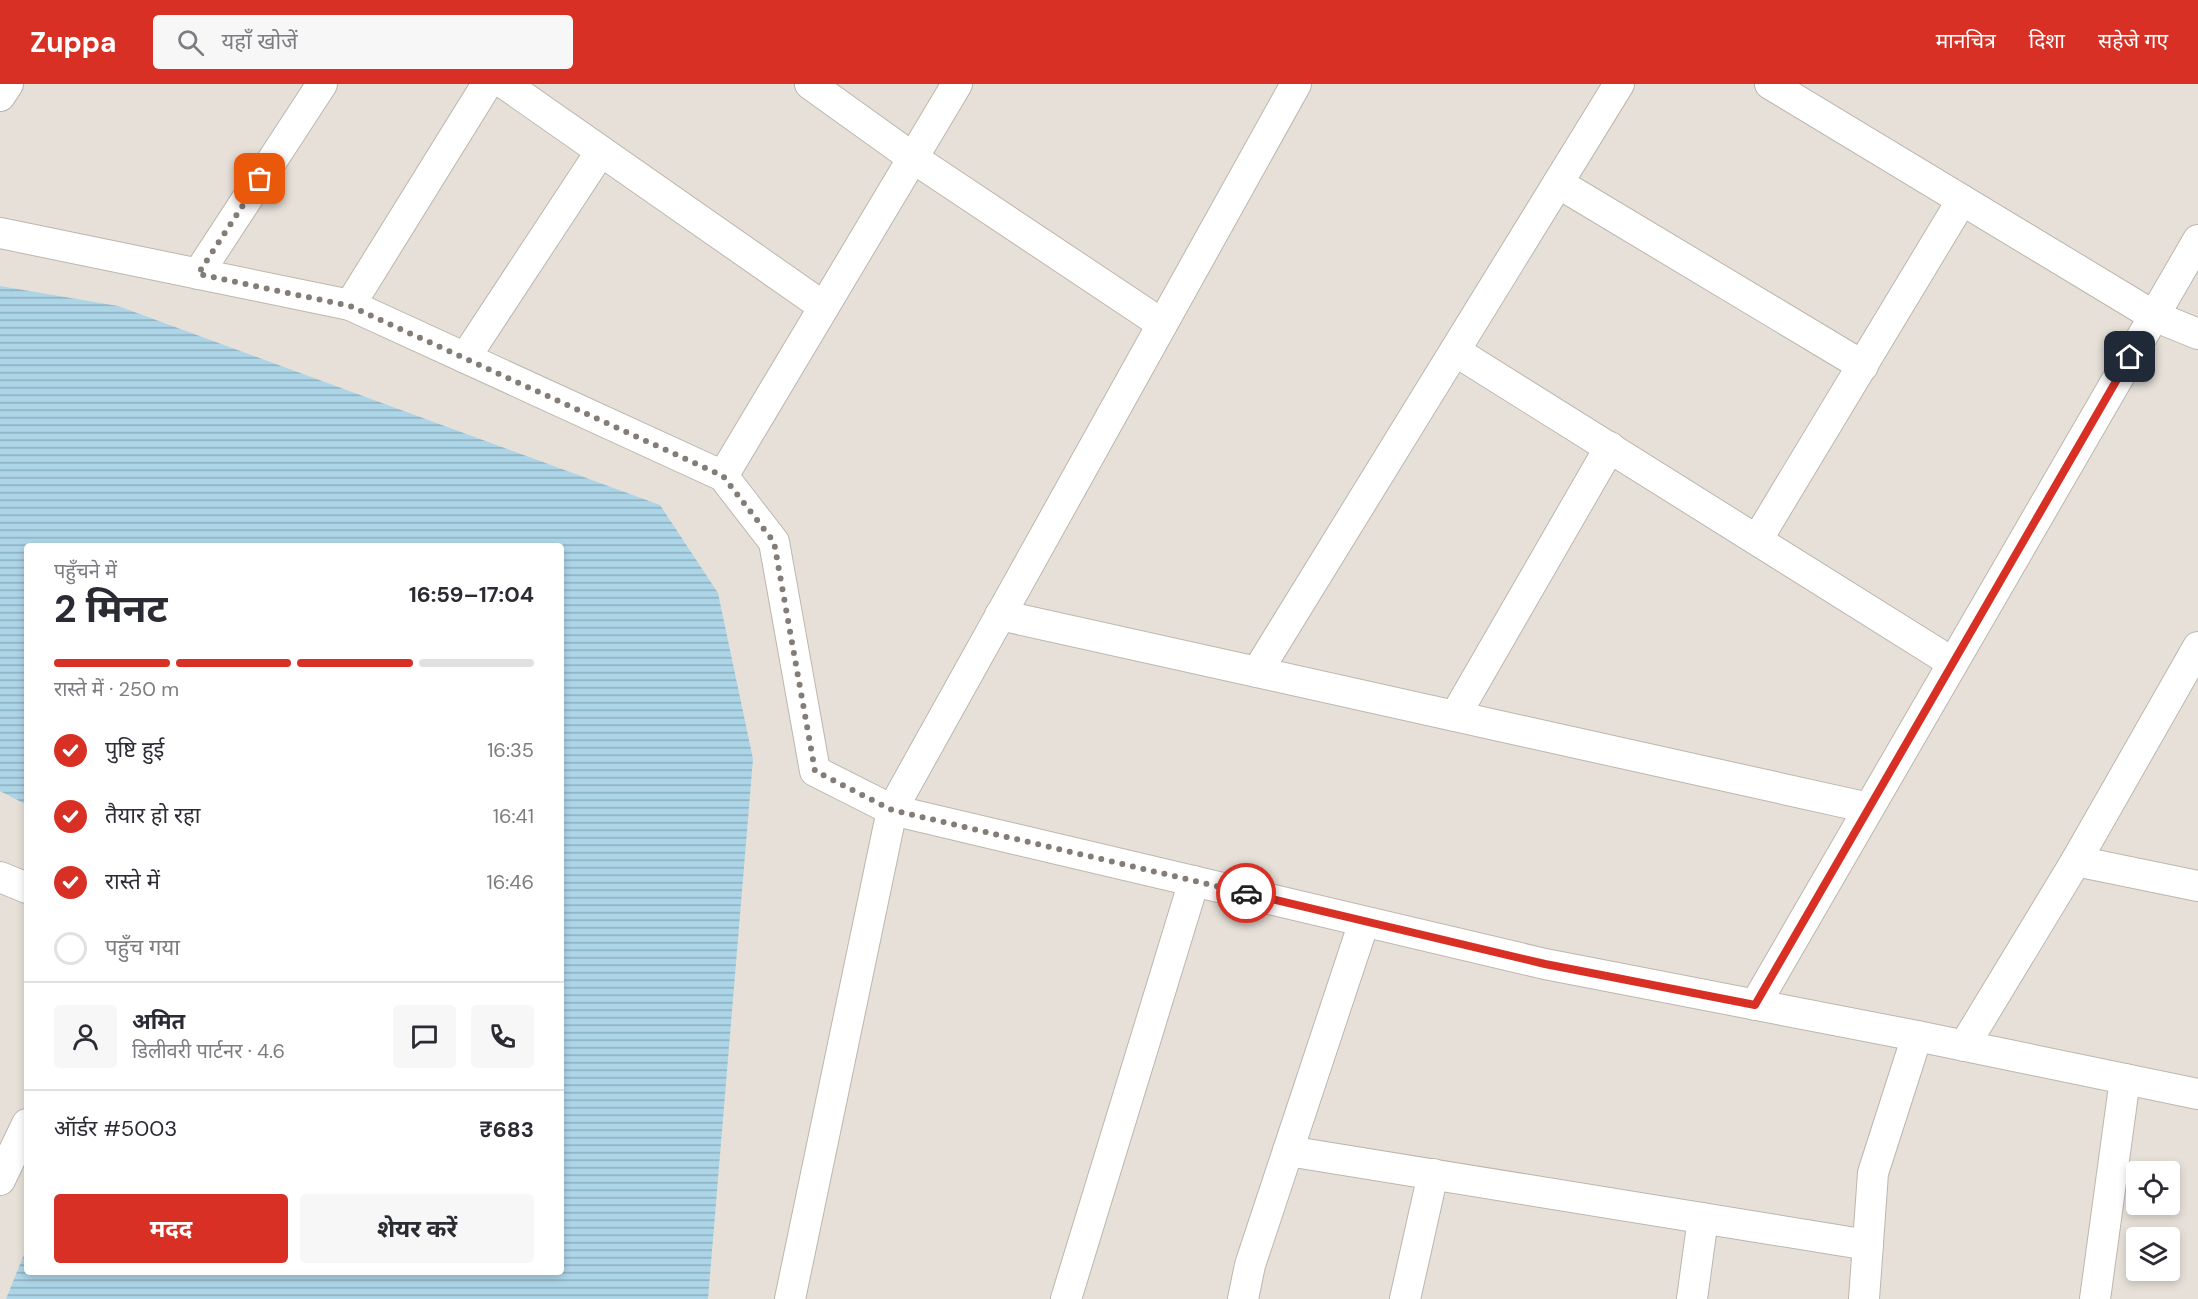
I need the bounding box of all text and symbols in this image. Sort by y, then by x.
search box [153,15,573,69]
text: Zuppa [30,24,117,61]
icon: search [174,26,207,59]
text: यहाँ खोजें [222,27,298,56]
text: मानचित्र [1936,27,1996,55]
text: दिशा [2029,27,2065,55]
text: सहेजे गए [2098,27,2168,55]
pin [234,153,285,204]
icon: bag [243,162,276,195]
pin [2104,331,2155,382]
icon: home [2113,340,2146,373]
text: पहुँचने में [54,558,117,584]
text: 16:59–17:04 [409,580,534,609]
text: 2 मिनट [54,583,168,634]
text: रास्ते में · 250 m [54,676,179,702]
icon: check [54,734,87,767]
text: पुष्टि हुई [105,735,164,764]
text: 16:35 [487,737,534,763]
icon: check [54,800,87,833]
text: तैयार हो रहा [105,801,200,830]
text: 16:41 [493,803,534,829]
courier [1216,863,1276,923]
icon: check [54,866,87,899]
text: रास्ते में [105,867,160,896]
text: 16:46 [486,869,534,895]
icon: car [1230,877,1263,910]
text: पहुँच गया [105,933,180,962]
button: person [54,1005,117,1068]
button: chat [393,1005,456,1068]
button: phone [471,1005,534,1068]
text: अमित [132,1007,185,1036]
text: डिलीवरी पार्टनर · 4.6 [132,1038,285,1064]
text: ऑर्डर #5003 [54,1114,177,1143]
text: ₹683 [479,1115,534,1144]
map controls [2126,1161,2180,1281]
button: locate [2126,1161,2180,1215]
button: मदद [54,1194,288,1263]
button: शेयर करें [300,1194,534,1263]
button: layers [2126,1227,2180,1281]

